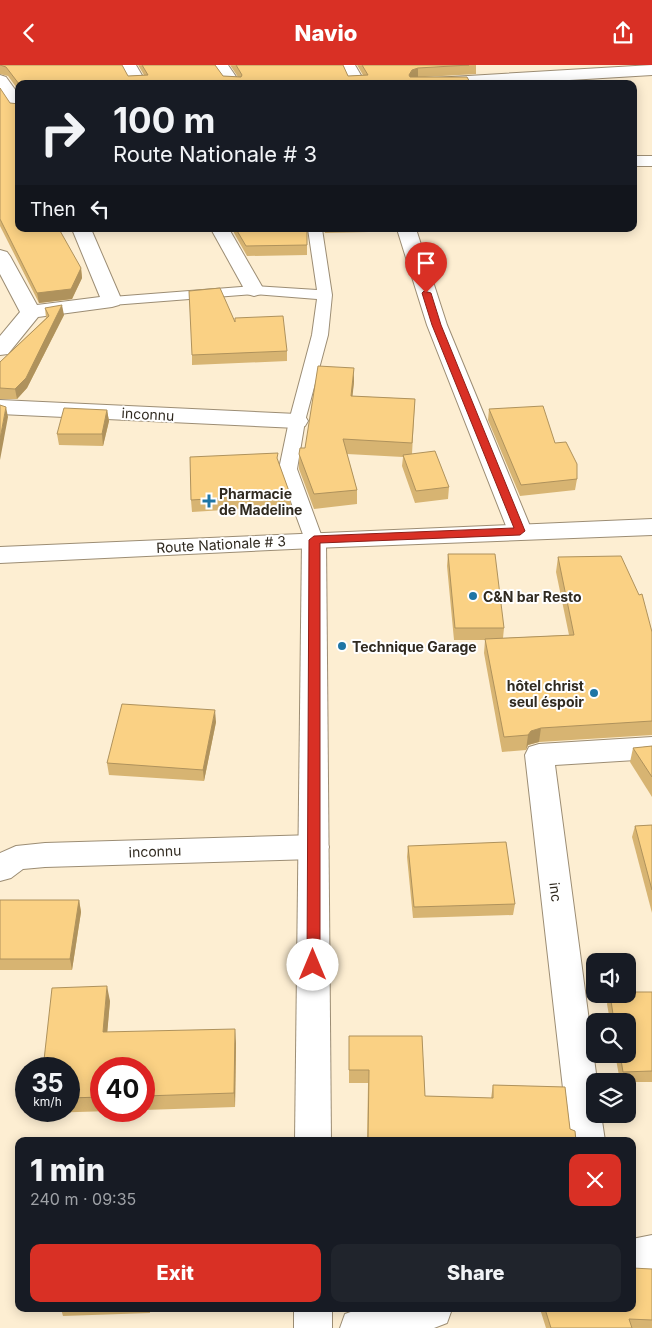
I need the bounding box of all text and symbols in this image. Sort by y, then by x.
icon: back [15,19,43,47]
icon: share [609,19,637,47]
text: Navio [295,20,357,46]
text: 100 m [113,99,216,141]
icon: right [30,100,95,165]
text: Route Nationale # 3 [113,141,317,167]
icon: left [86,195,114,223]
text: Then [30,198,76,221]
pin [405,242,447,293]
icon: arrive [412,249,440,277]
street label: inconnu [121,404,175,424]
place label: Pharmacie de Madeline [219,485,302,518]
marker: Pharmacie de Madeline [203,495,215,507]
street label: Route Nationale # 3 [156,532,286,556]
place label: C&N bar Resto [483,588,582,605]
marker: C&N bar Resto [467,590,479,602]
place label: Technique Garage [352,638,477,655]
marker: Technique Garage [336,640,348,652]
place label: hôtel christ seul éspoir [507,677,584,710]
marker: hôtel christ seul éspoir [588,687,600,699]
street label: inconnu [128,842,182,860]
street label: inc [546,881,566,903]
position arrow [286,938,338,990]
map controls [586,953,636,1123]
button: sound [586,953,636,1003]
button: search [586,1013,636,1063]
speed limit sign: 40 [90,1057,155,1122]
text: 35 [31,1068,64,1098]
button: layers [586,1073,636,1123]
text: km/h [33,1094,62,1109]
text: 1 min [30,1152,105,1188]
button: close [569,1154,621,1206]
text: 240 m · 09:35 [30,1189,136,1209]
button: Exit [30,1244,321,1302]
button: Share [331,1244,621,1302]

